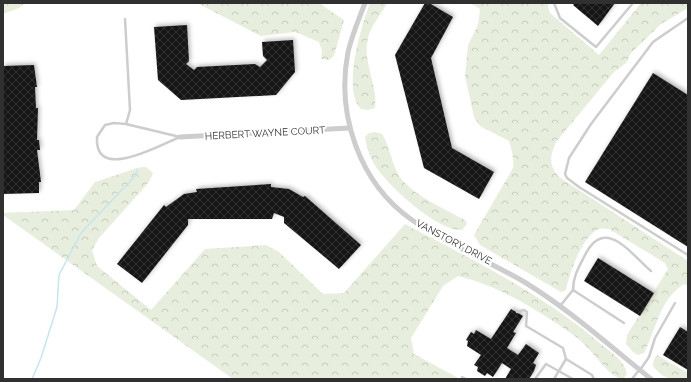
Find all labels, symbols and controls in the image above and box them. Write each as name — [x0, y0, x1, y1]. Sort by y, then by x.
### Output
street label: HERBERT WAYNE COURT — [205, 124, 325, 142]
street label: VANSTORY DRIVE — [414, 217, 494, 267]

